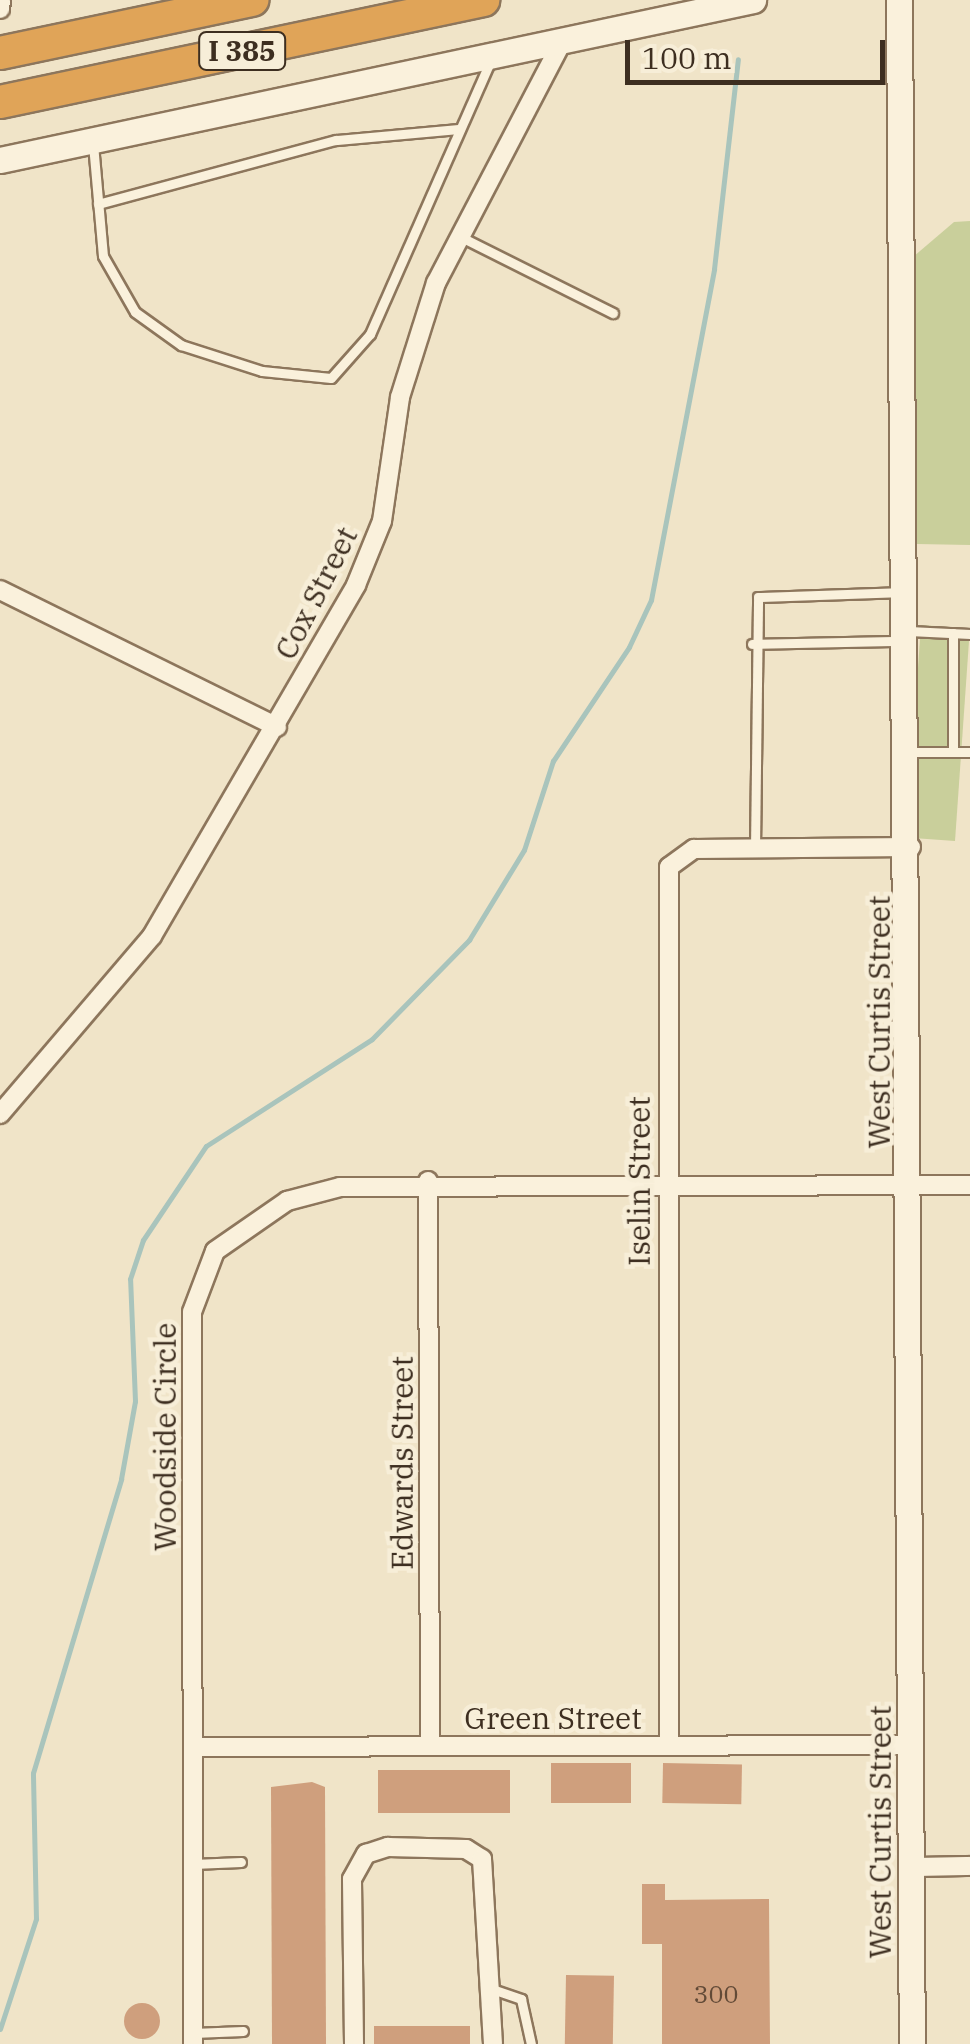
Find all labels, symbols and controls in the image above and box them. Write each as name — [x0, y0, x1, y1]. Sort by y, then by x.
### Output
scale bar — [630, 20, 890, 82]
road number: I 385 — [197, 28, 287, 74]
text: 100 m — [642, 38, 732, 77]
street label: Cox Street — [267, 521, 365, 665]
street label: West Curtis Street — [861, 895, 897, 1149]
street label: Iselin Street — [621, 1096, 657, 1266]
street label: Woodside Circle — [147, 1323, 183, 1551]
street label: Edwards Street — [384, 1356, 420, 1570]
street label: Green Street — [464, 1700, 642, 1736]
street label: West Curtis Street — [862, 1705, 898, 1959]
house number: 300 — [694, 1979, 738, 2009]

